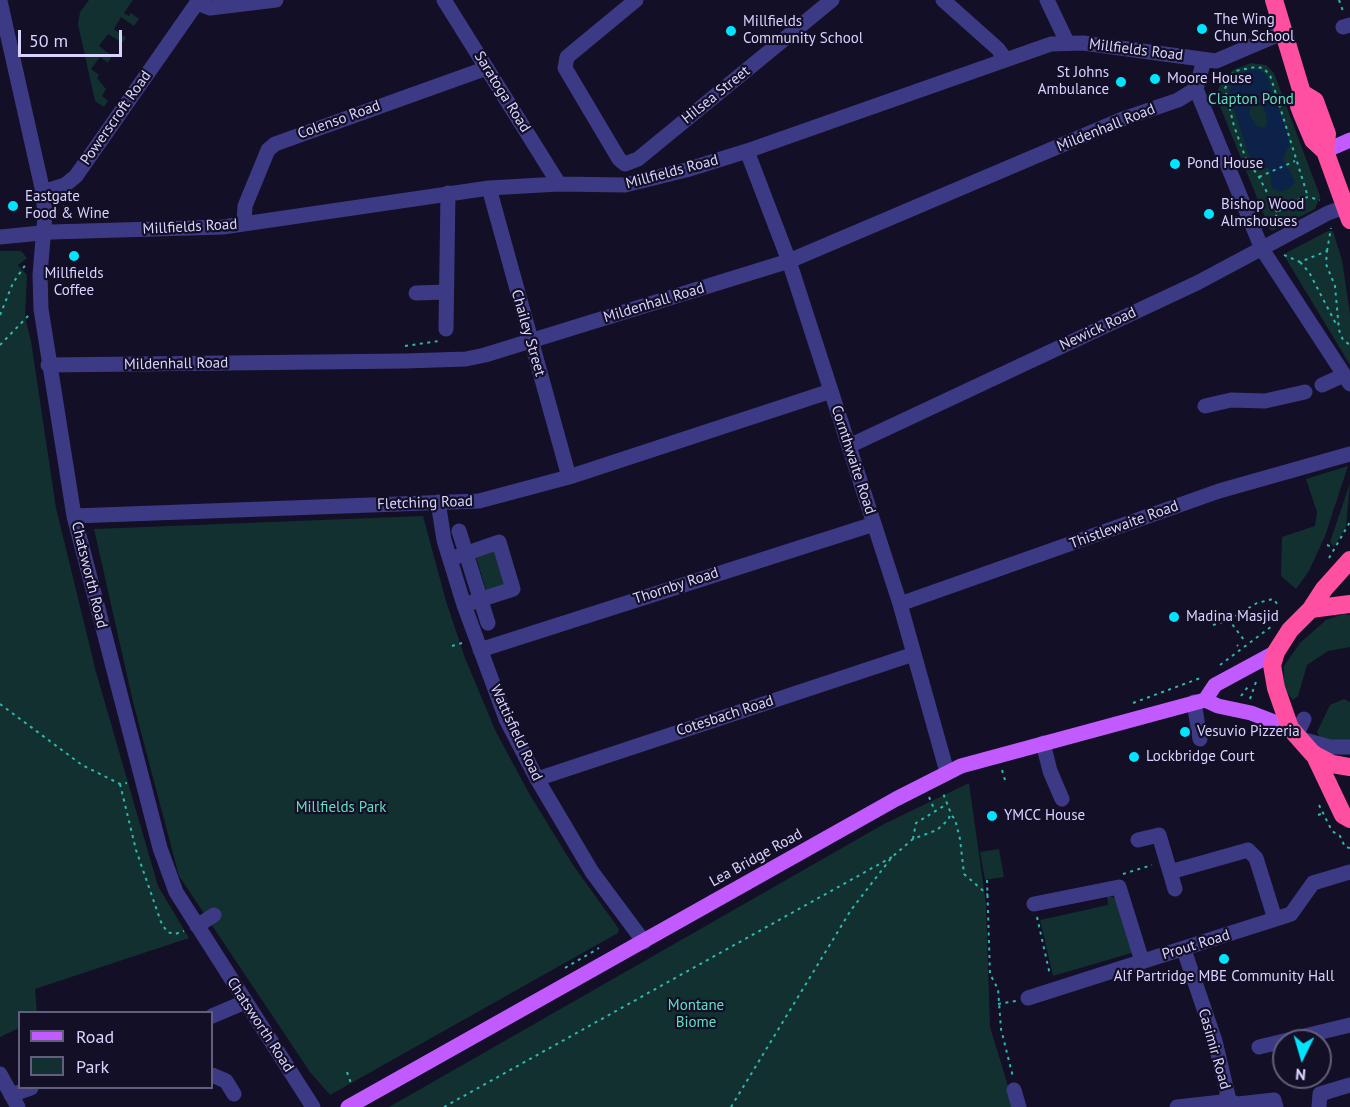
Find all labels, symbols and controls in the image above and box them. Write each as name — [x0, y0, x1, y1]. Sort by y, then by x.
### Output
place label: The Wing Chun School — [1214, 11, 1294, 46]
place label: Millfields Community School — [743, 13, 863, 48]
scale bar — [21, 18, 124, 56]
marker: The Wing Chun School — [1195, 22, 1209, 36]
marker: Millfields Community School — [724, 24, 738, 38]
text: 50 m — [29, 29, 68, 52]
street label: Millfields Road — [1088, 35, 1184, 65]
street label: Saratoga Road — [470, 48, 534, 136]
street label: Hilsea Street — [678, 62, 754, 128]
place label: St Johns Ambulance — [1038, 64, 1109, 99]
street label: Powerscroft Road — [77, 67, 155, 169]
place label: Moore House — [1167, 70, 1252, 88]
marker: Moore House — [1148, 72, 1162, 86]
marker: St Johns Ambulance — [1114, 75, 1128, 89]
park label: Clapton Pond — [1208, 91, 1294, 109]
street label: Colenso Road — [295, 97, 383, 143]
street label: Mildenhall Road — [1054, 100, 1158, 156]
street label: Millfields Road — [624, 151, 720, 193]
place label: Pond House — [1187, 155, 1263, 173]
marker: Pond House — [1168, 157, 1182, 171]
place label: Eastgate Food & Wine — [25, 188, 109, 223]
place label: Bishop Wood Almshouses — [1221, 196, 1304, 231]
marker: Eastgate Food & Wine — [6, 199, 20, 213]
marker: Bishop Wood Almshouses — [1202, 207, 1216, 221]
street label: Millfields Road — [142, 216, 238, 238]
marker: Millfields Coffee — [67, 249, 81, 263]
place label: Millfields Coffee — [44, 265, 104, 300]
street label: Mildenhall Road — [601, 279, 707, 327]
street label: Chailey Street — [507, 288, 549, 378]
street label: Newick Road — [1057, 303, 1139, 355]
street label: Mildenhall Road — [124, 354, 228, 374]
street label: Cornthwaite Road — [827, 403, 879, 517]
street label: Fletching Road — [377, 492, 473, 514]
street label: Thistlewaite Road — [1067, 497, 1181, 553]
street label: Chatsworth Road — [67, 520, 111, 630]
street label: Thornby Road — [631, 564, 721, 608]
place label: Madina Masjid — [1186, 608, 1279, 626]
marker: Madina Masjid — [1167, 610, 1181, 624]
street label: Wattisfield Road — [486, 682, 546, 784]
street label: Cotesbach Road — [674, 692, 776, 740]
place label: Vesuvio Pizzeria — [1197, 723, 1300, 741]
marker: Vesuvio Pizzeria — [1178, 725, 1192, 739]
place label: Lockbridge Court — [1146, 748, 1255, 766]
marker: Lockbridge Court — [1127, 750, 1141, 764]
park label: Millfields Park — [296, 799, 386, 817]
place label: YMCC House — [1004, 807, 1085, 825]
marker: YMCC House — [985, 809, 999, 823]
street label: Lea Bridge Road — [706, 825, 806, 891]
street label: Prout Road — [1160, 926, 1232, 964]
marker: Alf Partridge MBE Community Hall — [1217, 952, 1231, 966]
place label: Alf Partridge MBE Community Hall — [1114, 968, 1334, 986]
street label: Chatsworth Road — [223, 974, 297, 1076]
park label: Montane Biome — [668, 997, 724, 1032]
street label: Casimir Road — [1194, 1007, 1234, 1091]
legend — [18, 1011, 213, 1089]
text: Road — [76, 1025, 114, 1048]
north arrow — [1272, 1029, 1332, 1089]
text: Park — [76, 1055, 109, 1078]
text: N — [1295, 1065, 1307, 1085]

